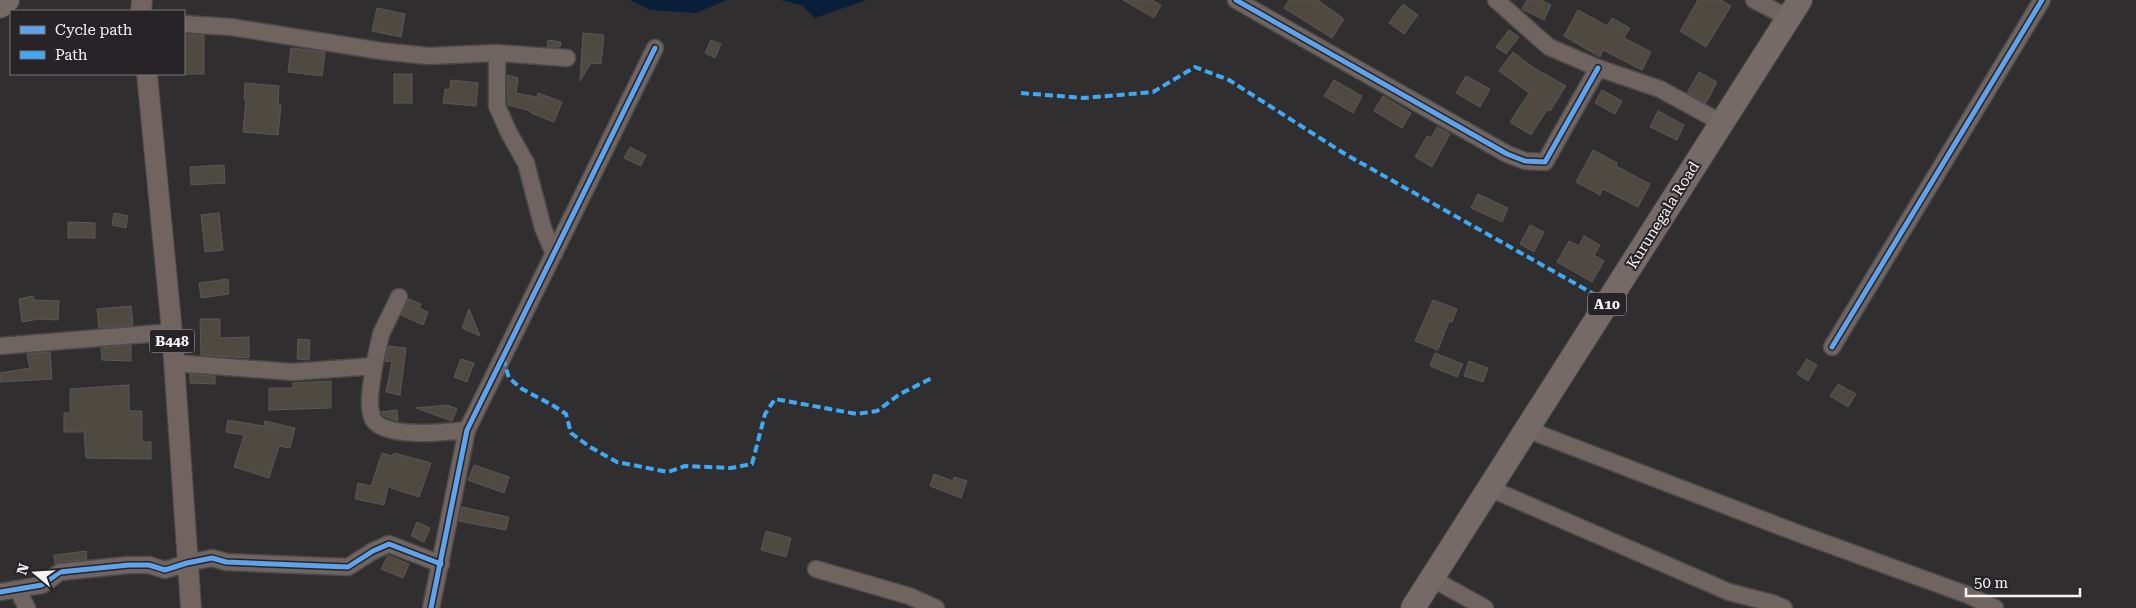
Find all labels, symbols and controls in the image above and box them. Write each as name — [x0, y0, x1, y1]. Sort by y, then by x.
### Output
legend — [10, 10, 185, 75]
text: Cycle path — [55, 21, 133, 39]
text: Path — [55, 46, 88, 64]
street label: Kurunegala Road — [1623, 158, 1703, 272]
road number: A10 — [1588, 292, 1626, 316]
road number: B448 — [150, 330, 194, 352]
north arrow — [10, 548, 60, 598]
text: N — [13, 561, 32, 577]
scale bar — [1966, 566, 2080, 598]
text: 50 m — [1974, 574, 2009, 592]

